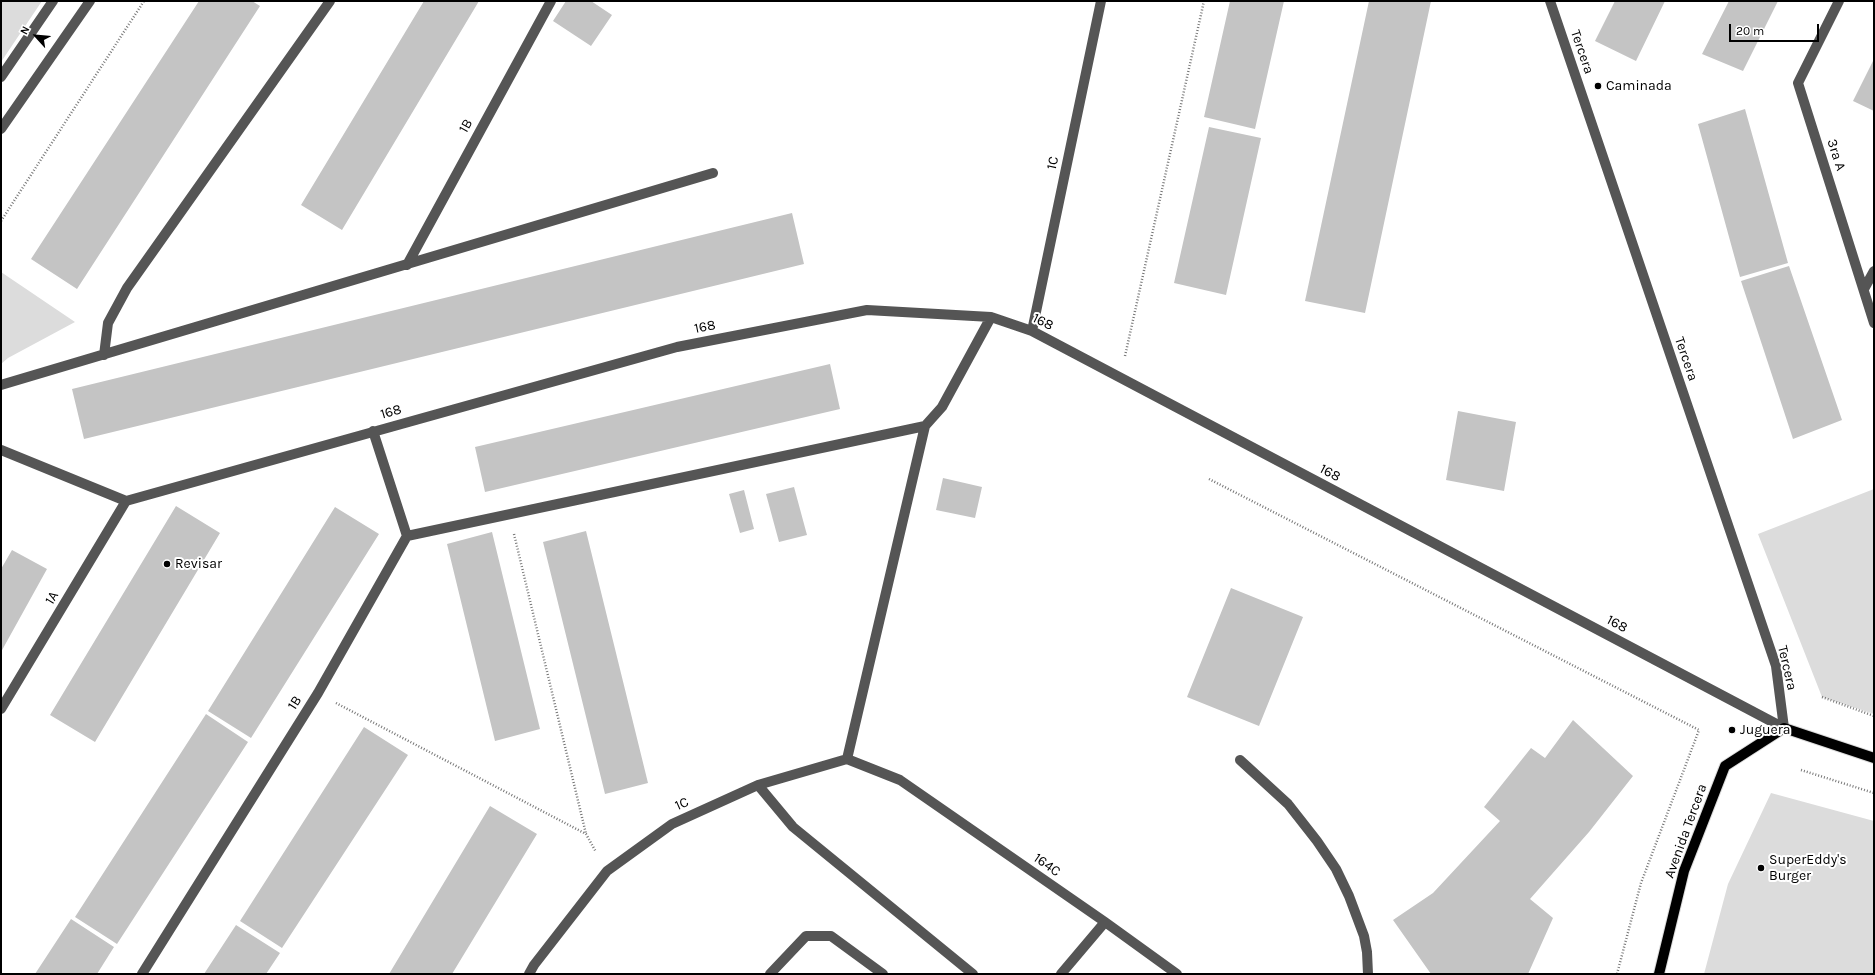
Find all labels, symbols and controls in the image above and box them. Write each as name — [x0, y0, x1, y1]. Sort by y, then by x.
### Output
north arrow — [16, 16, 56, 56]
scale bar — [1731, 16, 1821, 42]
text: N — [17, 24, 32, 37]
text: 20 m — [1736, 24, 1764, 38]
street label: Tercera — [1567, 28, 1597, 76]
place label: Caminada — [1606, 78, 1672, 94]
marker: Caminada — [1593, 81, 1603, 91]
street label: 1B — [455, 116, 477, 136]
street label: 3ra A — [1823, 137, 1849, 173]
street label: 1C — [1043, 155, 1063, 171]
street label: 168 — [1030, 310, 1056, 334]
street label: 168 — [693, 317, 717, 337]
street label: Tercera — [1671, 335, 1701, 383]
street label: 168 — [378, 401, 404, 423]
street label: 168 — [1317, 461, 1343, 485]
place label: Revisar — [175, 556, 222, 572]
marker: Revisar — [162, 559, 172, 569]
street label: 1A — [42, 588, 62, 608]
street label: 168 — [1604, 612, 1630, 636]
street label: Tercera — [1774, 644, 1800, 692]
street label: 1B — [284, 693, 306, 713]
place label: Juguera — [1740, 722, 1790, 738]
marker: Juguera — [1727, 725, 1737, 735]
street label: Avenida Tercera — [1661, 781, 1711, 881]
street label: 1C — [673, 794, 691, 814]
street label: 164C — [1030, 850, 1064, 880]
place label: SuperEddy's Burger — [1769, 852, 1847, 884]
marker: SuperEddy's Burger — [1756, 863, 1766, 873]

